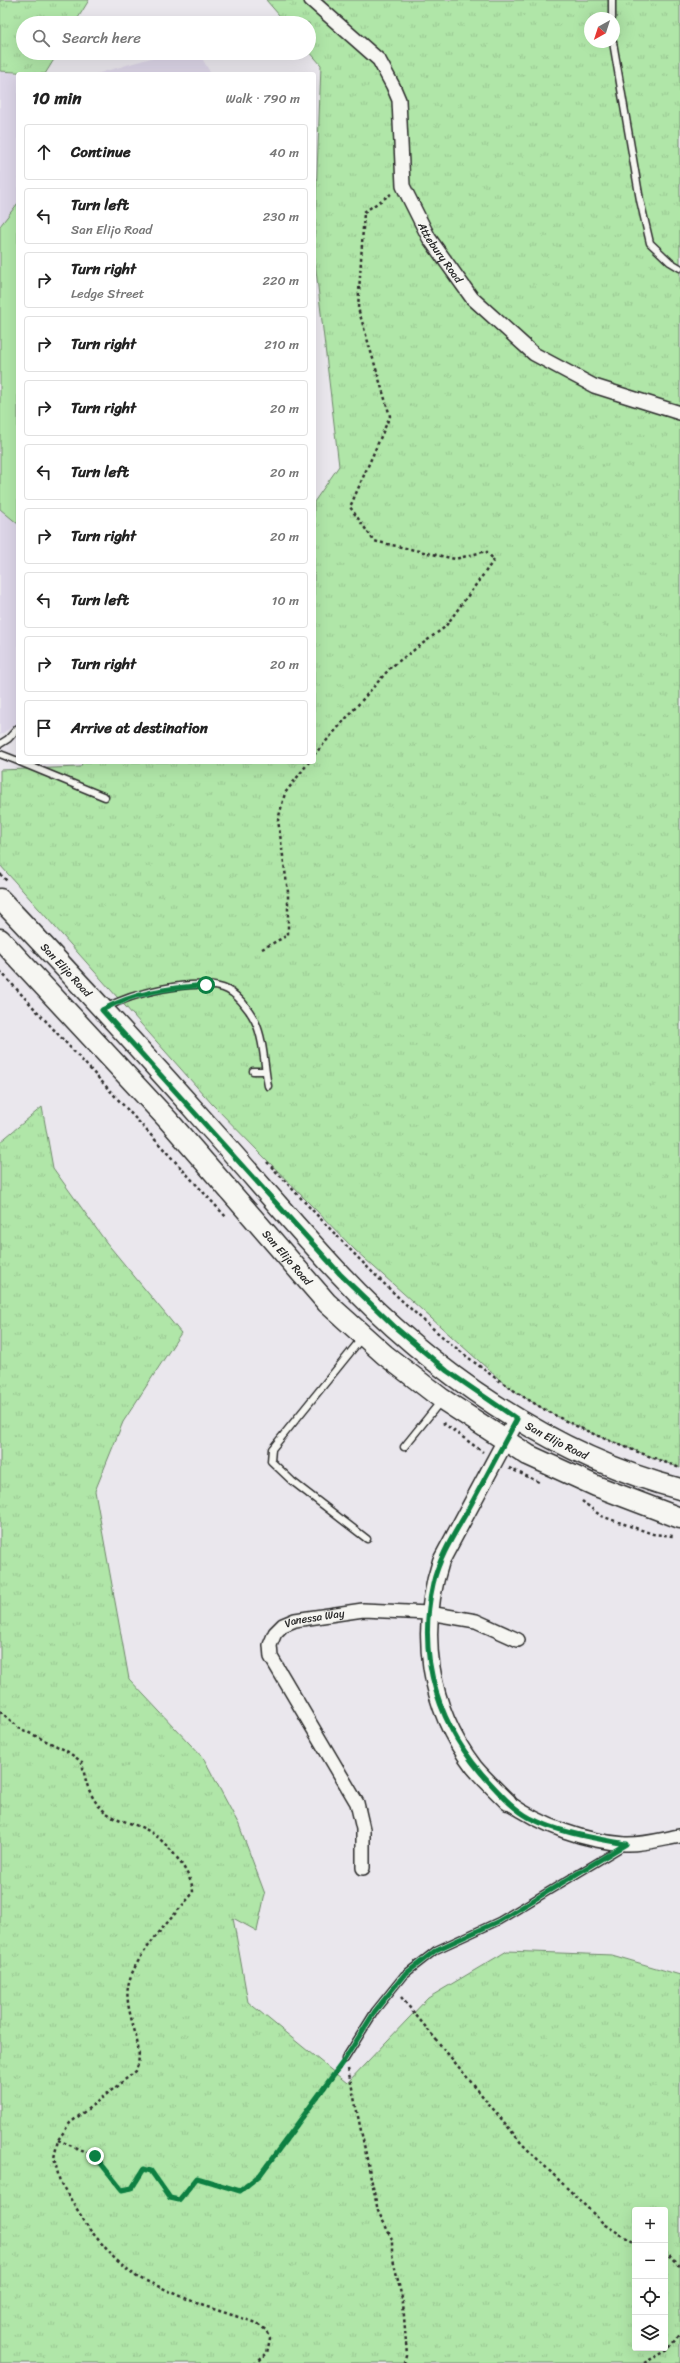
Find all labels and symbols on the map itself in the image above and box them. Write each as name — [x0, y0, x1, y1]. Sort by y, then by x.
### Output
north arrow — [584, 12, 620, 48]
street label: Attebury Road — [412, 218, 468, 288]
street label: San Elijo Road — [36, 938, 97, 1003]
route start — [197, 976, 215, 994]
street label: San Elijo Road — [257, 1226, 318, 1291]
street label: San Elijo Road — [522, 1417, 592, 1466]
street label: Vanessa Way — [282, 1604, 346, 1633]
route end — [86, 2147, 104, 2165]

